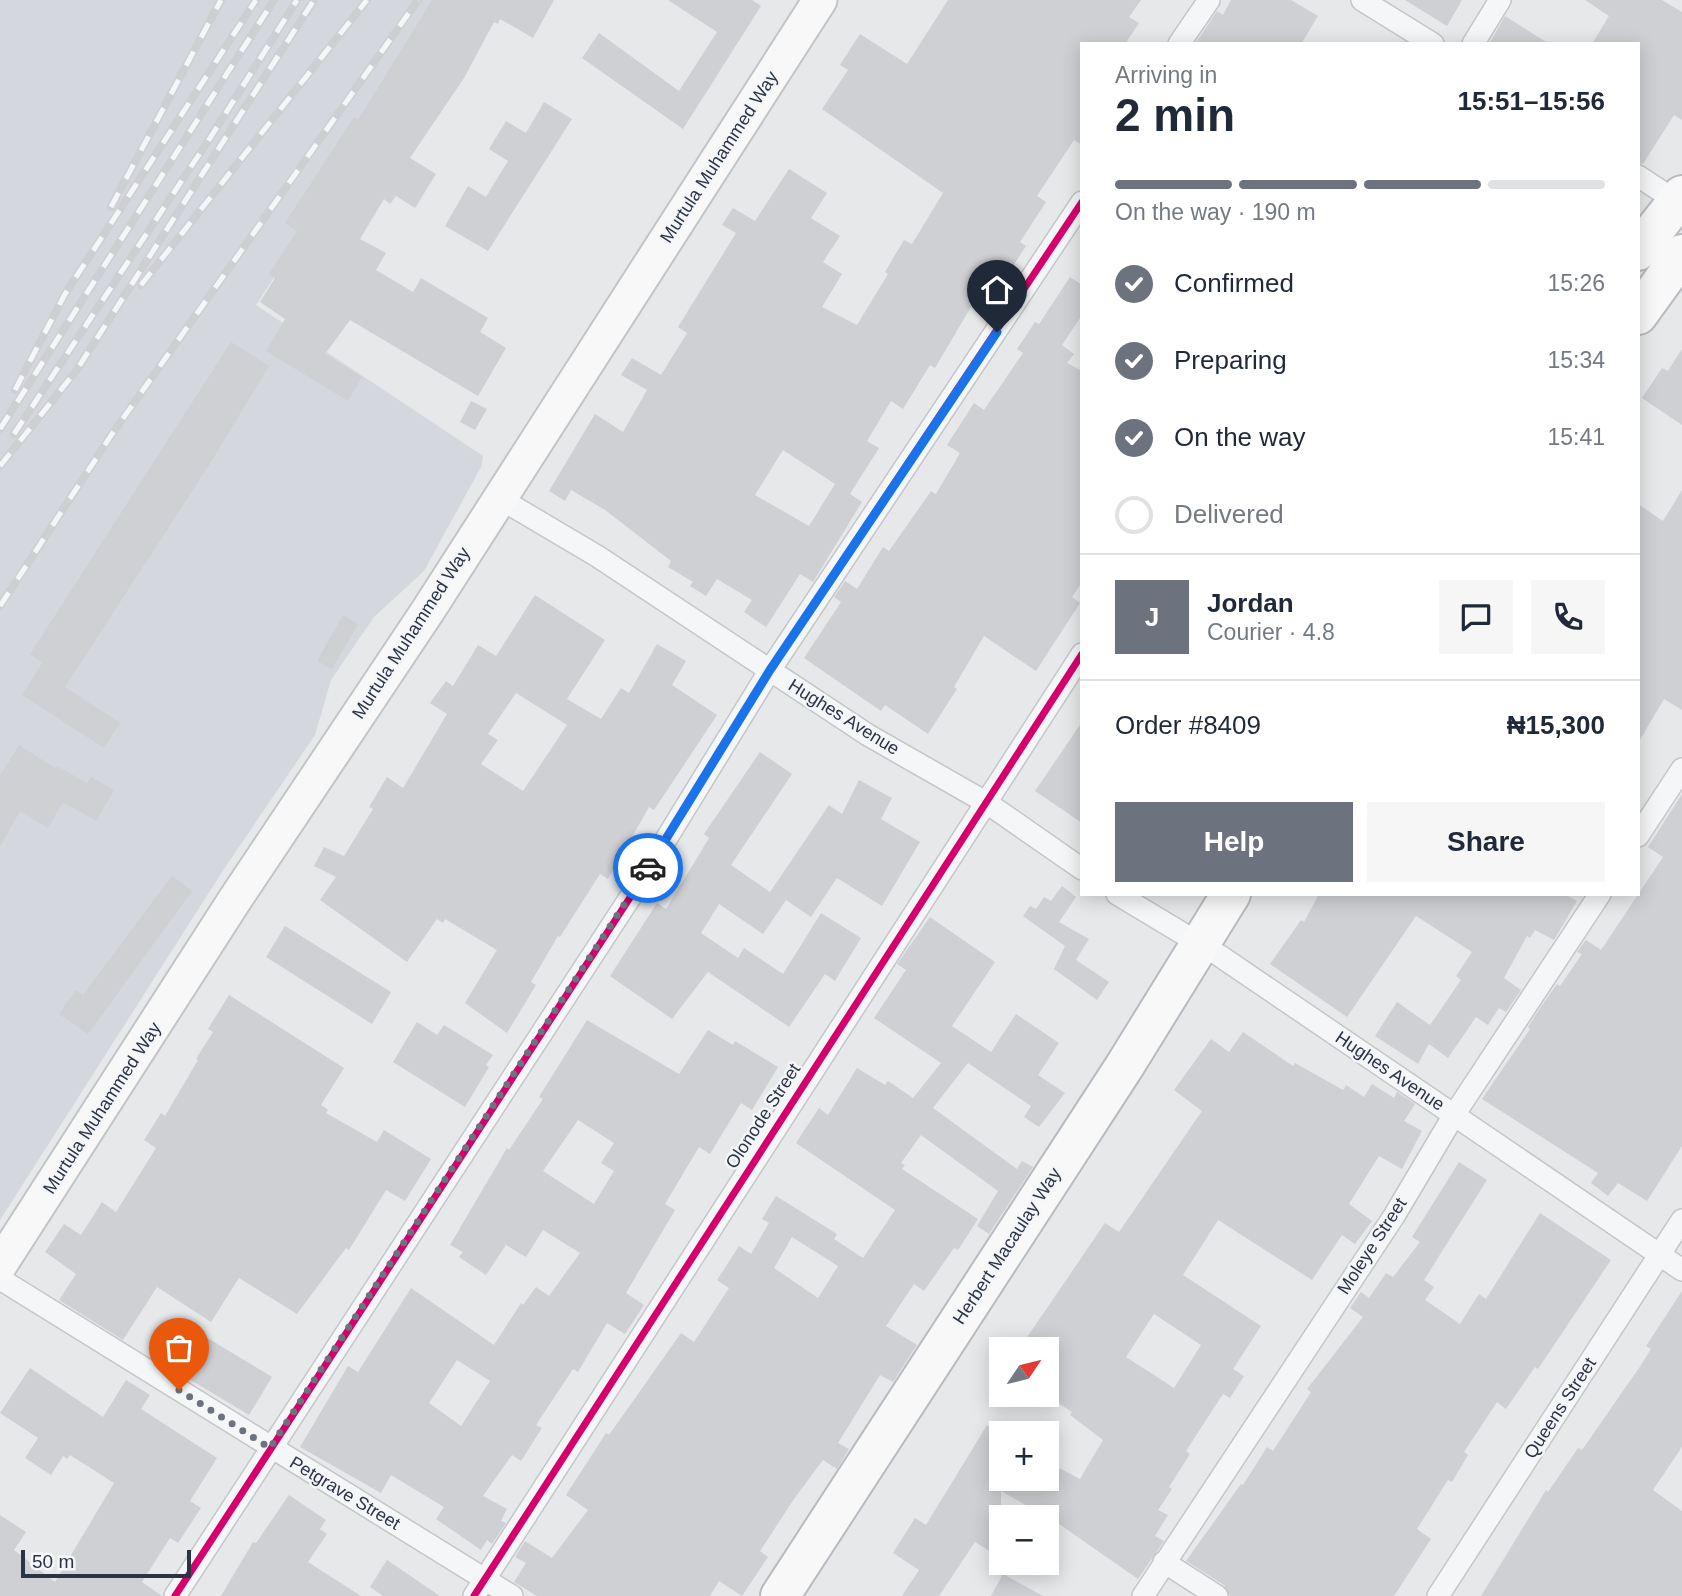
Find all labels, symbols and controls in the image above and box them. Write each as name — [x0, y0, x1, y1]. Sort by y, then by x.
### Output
text: Arriving in — [1115, 62, 1217, 88]
street label: Murtula Muhammed Way — [656, 68, 782, 246]
text: 15:51–15:56 — [1458, 86, 1605, 116]
text: 2 min — [1115, 89, 1235, 141]
text: On the way · 190 m — [1115, 199, 1316, 225]
pin — [967, 260, 1027, 332]
icon: check — [1115, 265, 1153, 303]
text: Confirmed — [1174, 268, 1294, 298]
text: 15:26 — [1547, 270, 1605, 296]
icon: home — [978, 271, 1016, 309]
icon: check — [1115, 342, 1153, 380]
text: Preparing — [1174, 345, 1287, 375]
text: 15:34 — [1547, 347, 1605, 373]
icon: check — [1115, 419, 1153, 457]
text: On the way — [1174, 422, 1306, 452]
text: 15:41 — [1547, 424, 1605, 450]
text: Delivered — [1174, 499, 1284, 529]
street label: Murtula Muhammed Way — [348, 544, 474, 722]
button: chat — [1439, 580, 1513, 654]
button: phone — [1531, 580, 1605, 654]
text: Jordan — [1207, 588, 1294, 618]
text: J — [1145, 602, 1159, 632]
text: Courier · 4.8 — [1207, 619, 1335, 645]
street label: Hughes Avenue — [785, 675, 903, 759]
text: Order #8409 — [1115, 710, 1261, 740]
text: ₦15,300 — [1507, 710, 1605, 740]
button: Help — [1115, 802, 1353, 882]
button: Share — [1367, 802, 1605, 882]
courier — [613, 833, 683, 903]
icon: car — [629, 849, 667, 887]
street label: Murtula Muhammed Way — [39, 1019, 165, 1197]
street label: Hughes Avenue — [1332, 1027, 1448, 1115]
street label: Olonode Street — [722, 1060, 804, 1172]
street label: Herbert Macaulay Way — [949, 1164, 1065, 1328]
street label: Moleye Street — [1333, 1194, 1411, 1298]
pin — [149, 1318, 209, 1390]
icon: bag — [160, 1329, 198, 1367]
north arrow — [989, 1337, 1059, 1407]
map controls — [989, 1337, 1059, 1575]
street label: Queens Street — [1520, 1354, 1600, 1462]
button: + — [989, 1421, 1059, 1491]
street label: Petgrave Street — [286, 1452, 404, 1534]
button: − — [989, 1505, 1059, 1575]
scale bar — [21, 1547, 191, 1579]
text: 50 m — [32, 1551, 74, 1572]

